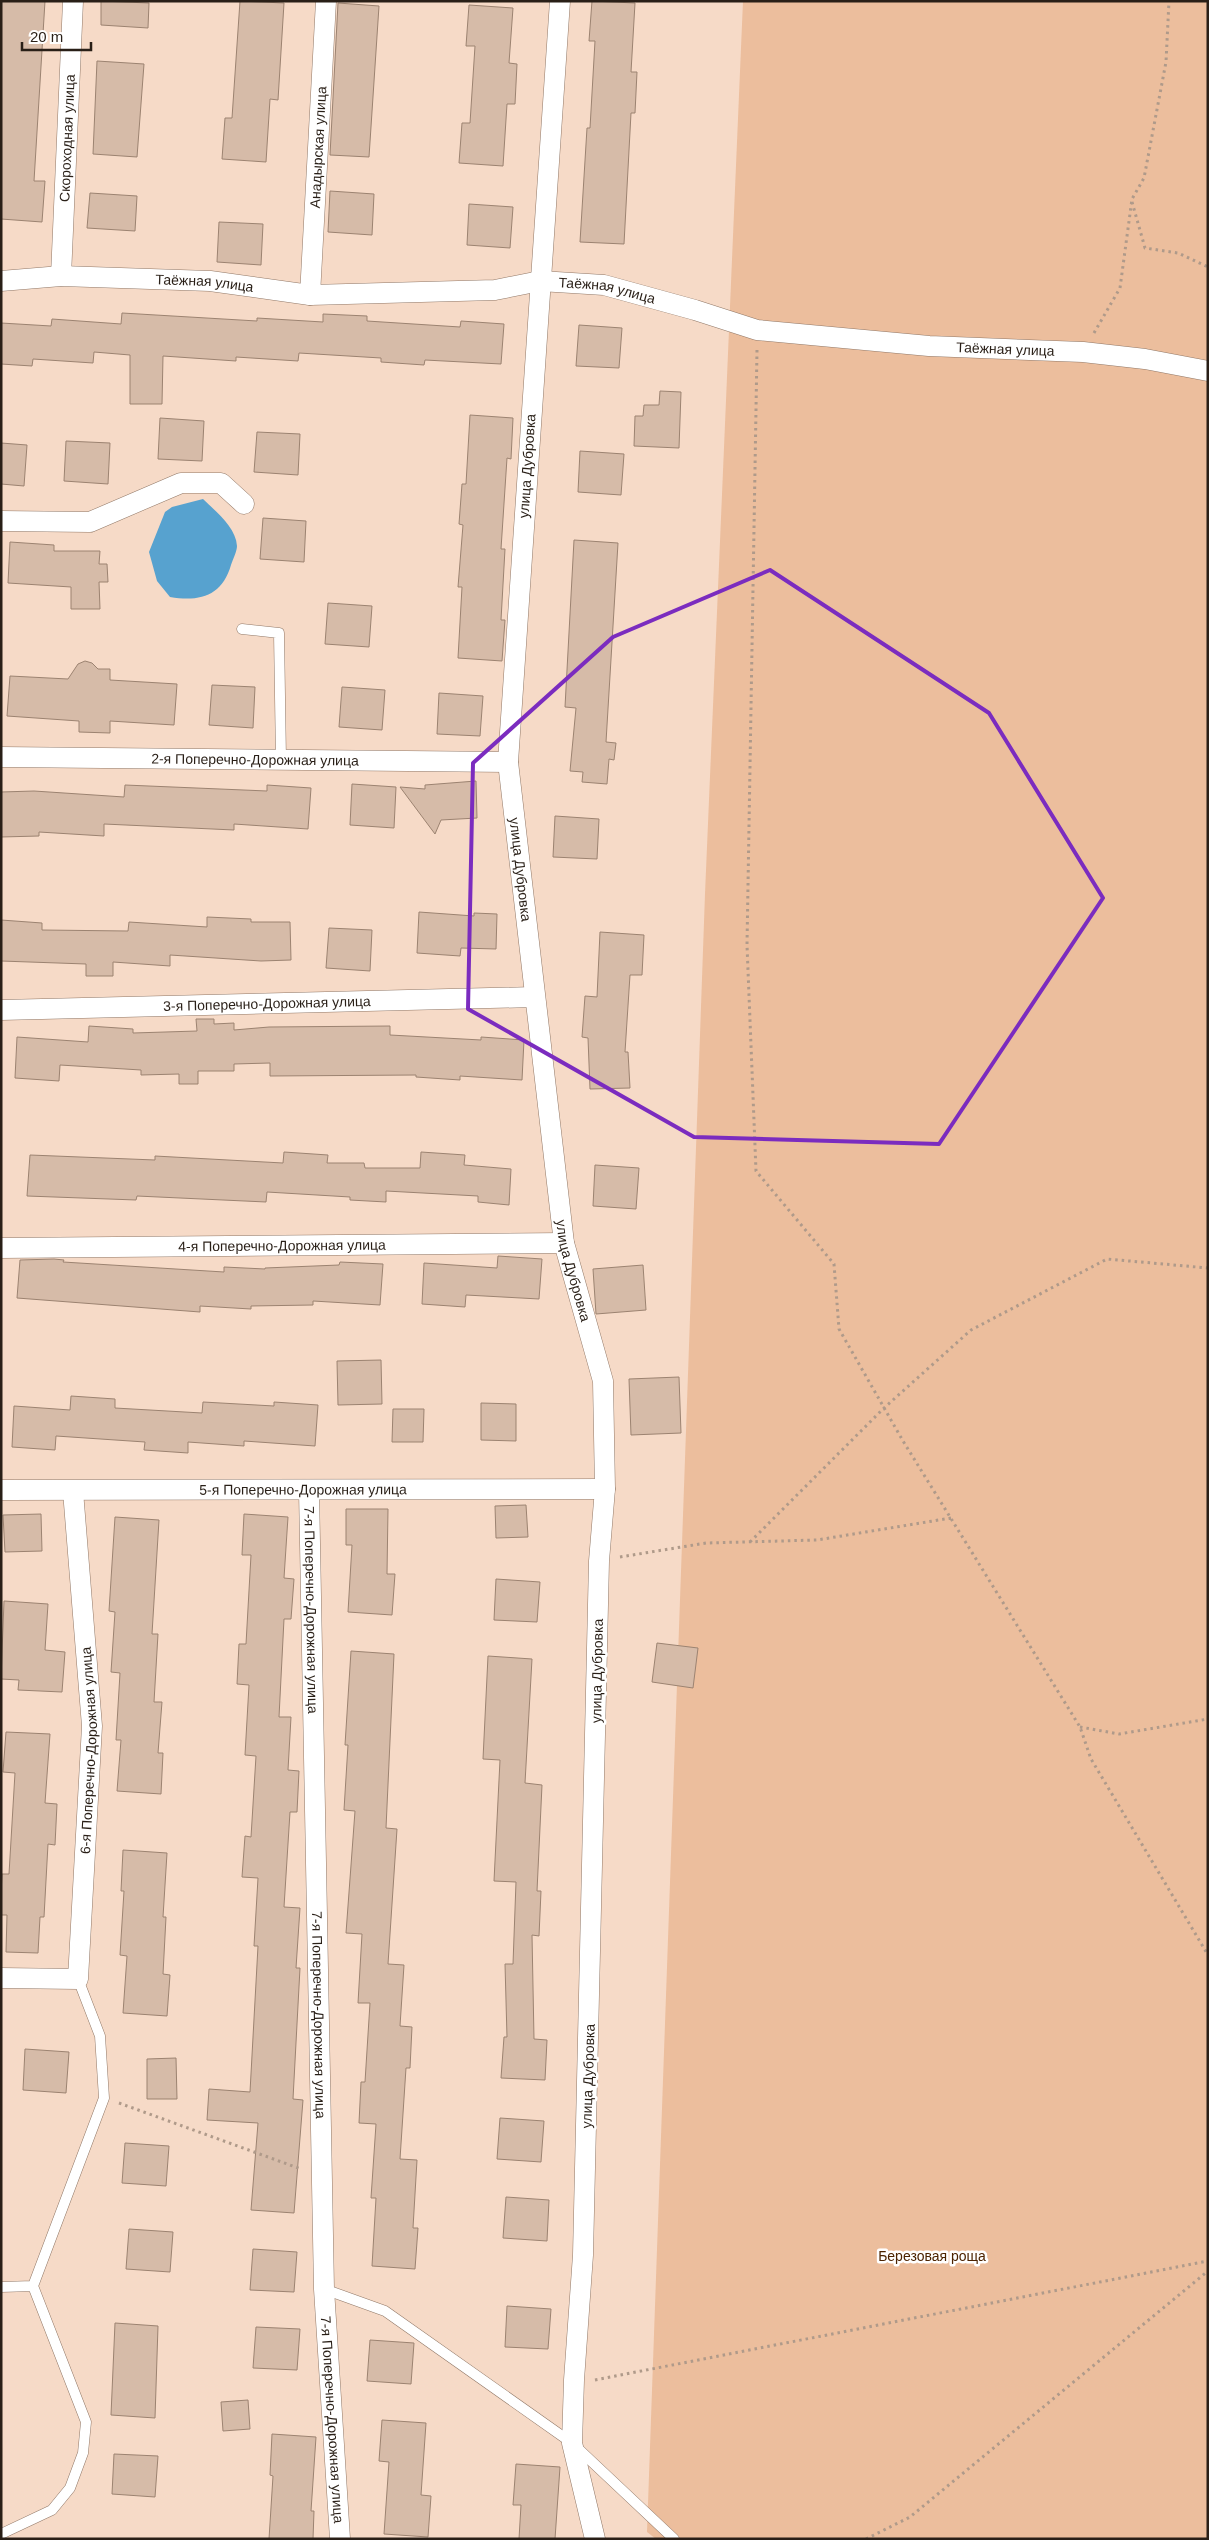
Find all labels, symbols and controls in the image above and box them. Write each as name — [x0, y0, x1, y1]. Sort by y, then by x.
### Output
scale bar — [22, 20, 91, 52]
text: 20 m — [30, 28, 63, 45]
street label: Скороходная улица — [56, 74, 78, 202]
street label: Анадырская улица — [307, 86, 329, 209]
street label: Таёжная улица — [155, 271, 255, 295]
street label: Таёжная улица — [558, 274, 657, 307]
street label: Таёжная улица — [956, 339, 1055, 359]
street label: улица Дубровка — [515, 413, 539, 519]
street label: 2-я Поперечно-Дорожная улица — [151, 750, 359, 769]
street label: улица Дубровка — [507, 817, 535, 923]
street label: 3-я Поперечно-Дорожная улица — [163, 993, 371, 1014]
street label: улица Дубровка — [553, 1219, 594, 1324]
street label: 4-я Поперечно-Дорожная улица — [178, 1237, 386, 1254]
street label: 5-я Поперечно-Дорожная улица — [199, 1481, 407, 1498]
street label: 7-я Поперечно-Дорожная улица — [301, 1506, 321, 1714]
street label: улица Дубровка — [588, 1618, 606, 1723]
street label: 6-я Поперечно-Дорожная улица — [77, 1646, 100, 1854]
street label: 7-я Поперечно-Дорожная улица — [309, 1911, 329, 2119]
street label: улица Дубровка — [578, 2023, 598, 2129]
park label: Березовая роща — [878, 2248, 986, 2264]
street label: 7-я Поперечно-Дорожная улица — [318, 2315, 347, 2524]

